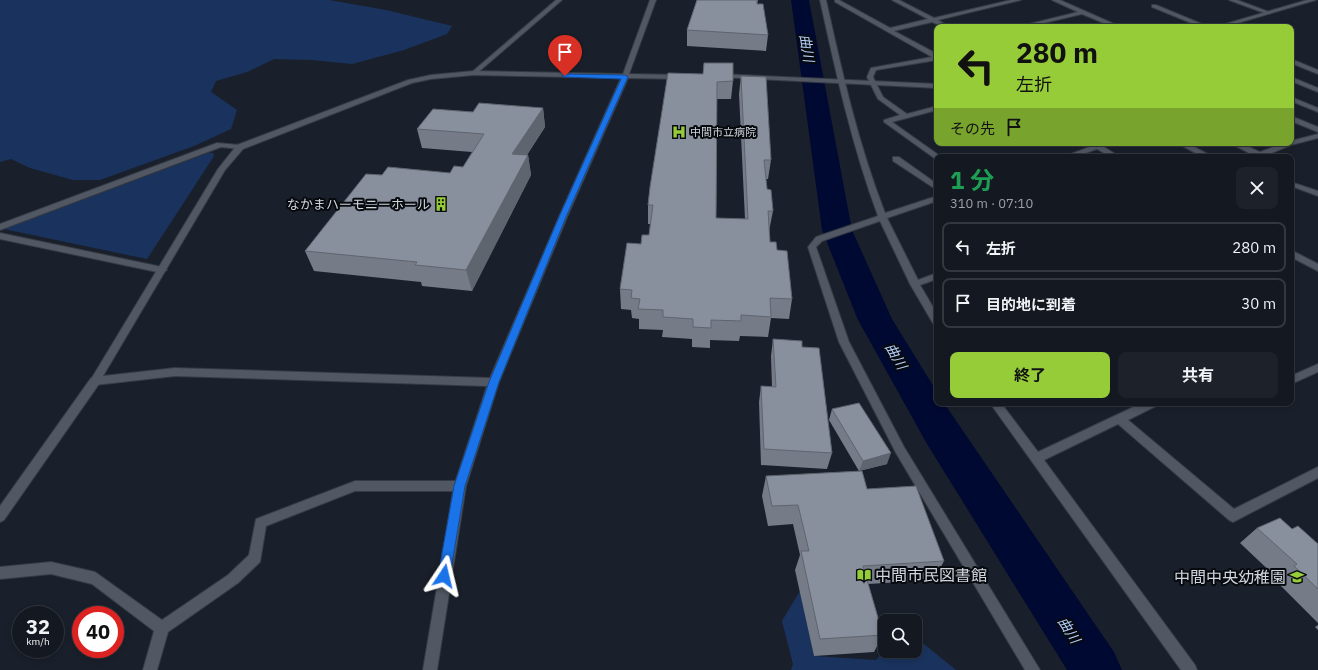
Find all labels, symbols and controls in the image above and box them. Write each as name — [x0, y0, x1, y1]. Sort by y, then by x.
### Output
water label: 曲川 — [796, 33, 818, 65]
text: 280 m — [1016, 34, 1098, 71]
pin — [548, 35, 582, 76]
icon: left — [950, 40, 1002, 92]
icon: arrive — [554, 41, 576, 63]
text: 左折 — [1016, 73, 1052, 96]
icon: arrive — [1003, 116, 1025, 138]
text: その先 — [950, 119, 995, 138]
hospital icon: 中間市立病院 — [671, 124, 687, 140]
place label: 中間市立病院 — [690, 125, 756, 139]
text: 1 分 — [950, 164, 994, 196]
button: close — [1236, 167, 1278, 209]
text: 310 m · 07:10 — [950, 195, 1033, 212]
place label: なかまハーモニーホール — [287, 196, 430, 213]
building icon: なかまハーモニーホール — [433, 196, 449, 212]
icon: left — [952, 236, 974, 258]
text: 280 m — [1232, 238, 1276, 257]
text: 左折 — [986, 239, 1016, 258]
icon: arrive — [952, 292, 974, 314]
text: 30 m — [1241, 294, 1276, 313]
text: 目的地に到着 — [986, 295, 1076, 314]
water label: 曲川 — [881, 339, 912, 374]
button: 終了 — [950, 352, 1110, 398]
button: 共有 — [1118, 352, 1278, 398]
position arrow — [423, 555, 465, 597]
place label: 中間市民図書館 — [875, 565, 987, 585]
library icon: 中間市民図書館 — [856, 567, 872, 583]
place label: 中間中央幼稚園 — [1174, 567, 1286, 587]
school or university icon: 中間中央幼稚園 — [1289, 569, 1305, 585]
speed limit sign: 40 — [72, 606, 124, 658]
text: 32 — [26, 613, 50, 640]
water label: 曲川 — [1054, 613, 1085, 648]
map controls — [878, 614, 922, 658]
button: search — [878, 614, 922, 658]
text: km/h — [26, 635, 50, 648]

